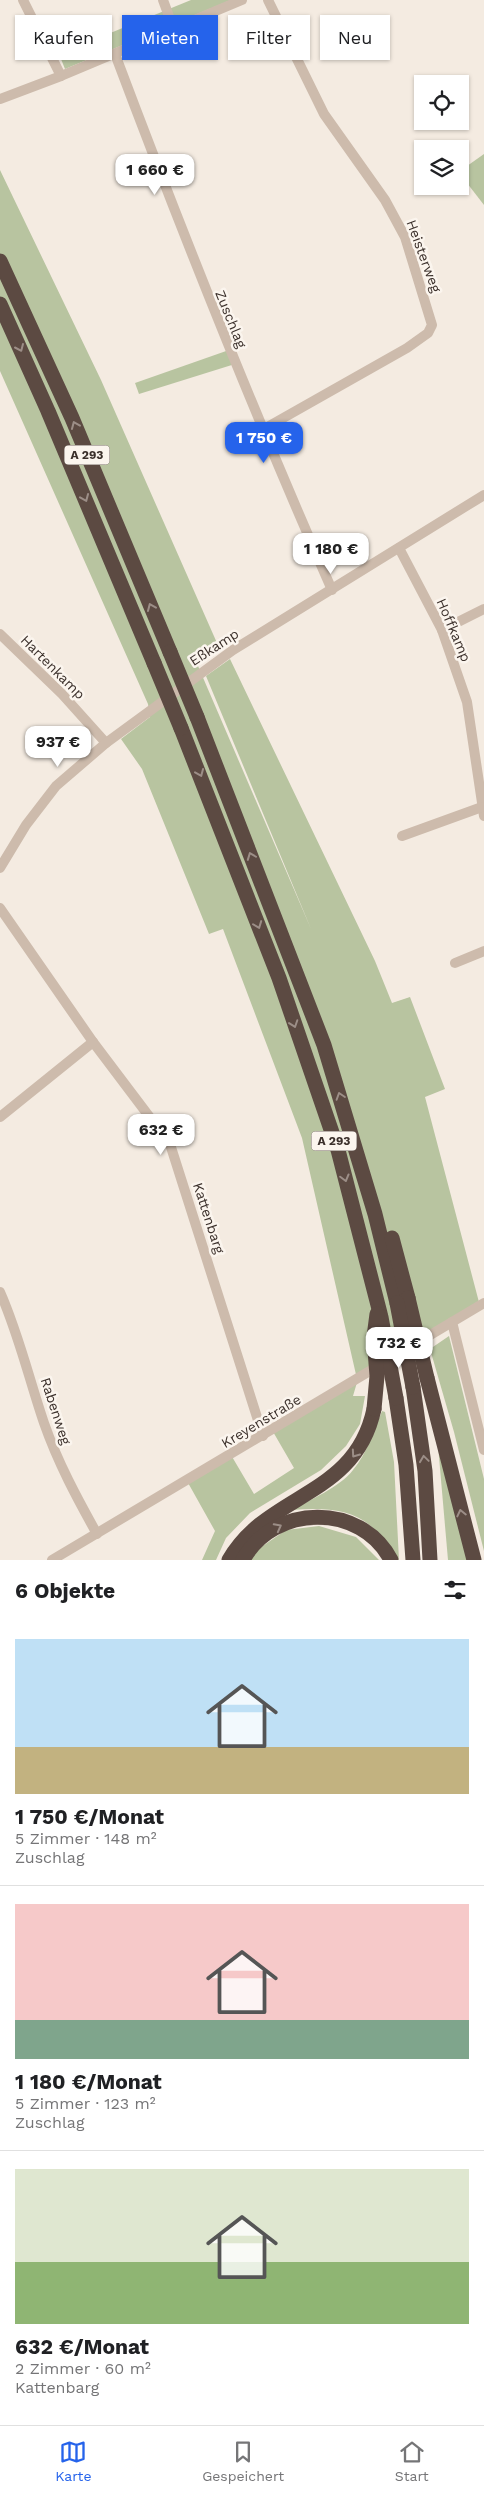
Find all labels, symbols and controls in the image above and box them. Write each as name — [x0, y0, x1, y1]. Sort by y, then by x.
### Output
chip: Kaufen — [15, 15, 112, 60]
chip: Mieten — [122, 15, 218, 60]
chip: Filter — [228, 15, 310, 60]
chip: Neu — [320, 15, 390, 60]
map controls — [414, 75, 469, 195]
button: locate — [414, 75, 469, 130]
button: layers — [414, 140, 469, 195]
pin: 1 660 € — [109, 154, 201, 196]
text: 1 660 € — [126, 160, 184, 179]
street label: Heisterweg — [403, 218, 445, 295]
street label: Zuschlag — [212, 288, 250, 351]
one-way arrow — [14, 343, 24, 352]
one-way arrow — [70, 421, 81, 430]
pin: 1 750 € — [218, 422, 310, 464]
text: 1 750 € — [236, 428, 292, 447]
road number: A 293 — [64, 446, 110, 464]
one-way arrow — [79, 493, 89, 501]
pin: 1 180 € — [285, 532, 377, 575]
text: 1 180 € — [304, 539, 358, 558]
street label: Hoffkamp — [433, 596, 475, 664]
one-way arrow — [147, 603, 157, 612]
street label: Eßkamp — [186, 625, 242, 669]
street label: Hartenkamp — [18, 632, 88, 702]
pin: 937 € — [23, 726, 93, 768]
text: 937 € — [36, 732, 80, 751]
one-way arrow — [193, 768, 204, 777]
one-way arrow — [247, 852, 257, 861]
one-way arrow — [252, 920, 262, 929]
one-way arrow — [288, 1019, 298, 1028]
one-way arrow — [336, 1093, 346, 1101]
pin: 632 € — [126, 1114, 196, 1156]
text: 632 € — [139, 1120, 183, 1139]
road number: A 293 — [312, 1132, 356, 1150]
one-way arrow — [339, 1174, 350, 1183]
street label: Kattenbarg — [190, 1180, 228, 1256]
pin: 732 € — [364, 1326, 434, 1369]
text: 732 € — [377, 1333, 421, 1352]
street label: Rabenweg — [38, 1375, 75, 1447]
street label: Kreyenstraße — [218, 1391, 304, 1451]
one-way arrow — [352, 1448, 361, 1457]
one-way arrow — [419, 1455, 429, 1463]
one-way arrow — [456, 1509, 467, 1518]
one-way arrow — [272, 1523, 281, 1533]
icon: filters — [441, 1576, 469, 1604]
text: 6 Objekte — [15, 1578, 115, 1603]
icon: home — [197, 1671, 287, 1761]
text: 1 750 €/Monat — [15, 1804, 164, 1829]
text: 5 Zimmer · 148 m² — [15, 1829, 157, 1848]
text: Zuschlag — [15, 1848, 84, 1867]
icon: home — [197, 1937, 287, 2027]
text: 1 180 €/Monat — [15, 2069, 162, 2094]
text: 5 Zimmer · 123 m² — [15, 2094, 156, 2113]
text: Zuschlag — [15, 2113, 84, 2132]
icon: home — [197, 2202, 287, 2292]
text: 632 €/Monat — [15, 2334, 149, 2359]
text: 2 Zimmer · 60 m² — [15, 2359, 151, 2378]
text: Kattenbarg — [15, 2378, 99, 2397]
tab: Karte — [55, 2438, 91, 2484]
tab: Gespeichert — [202, 2438, 284, 2484]
tab: Start — [395, 2438, 429, 2484]

